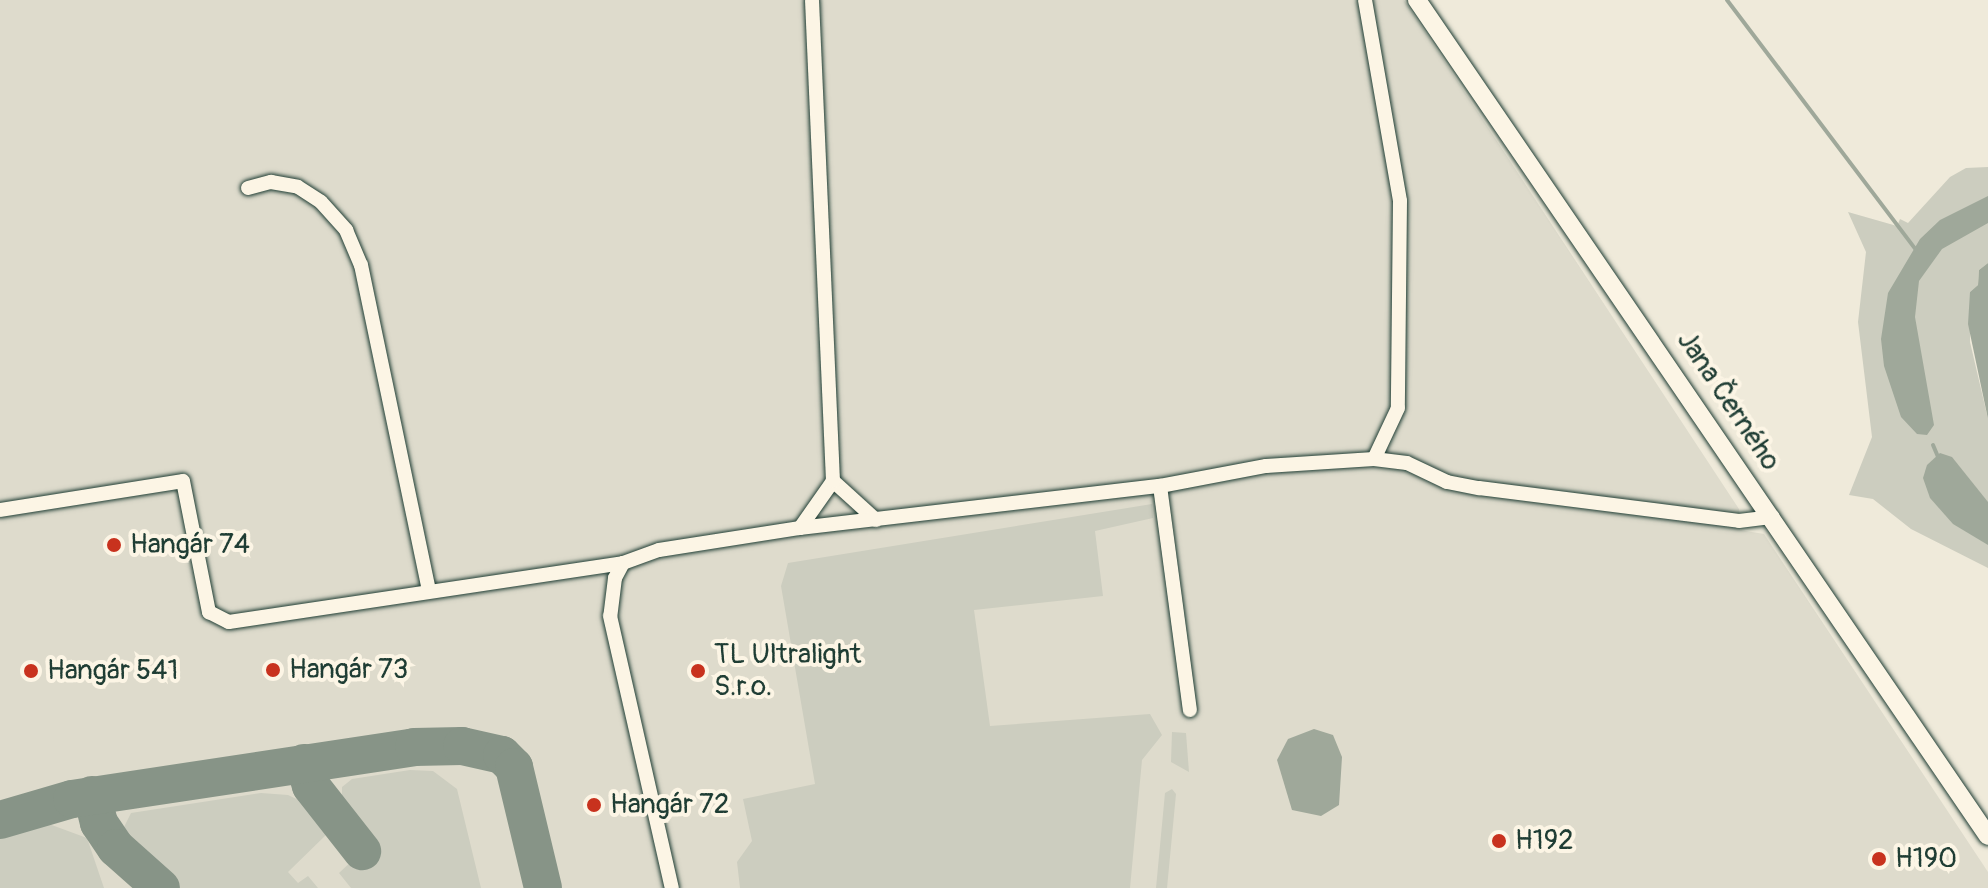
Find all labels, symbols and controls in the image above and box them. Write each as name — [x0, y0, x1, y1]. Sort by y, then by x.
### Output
street label: Jana Černého — [1669, 325, 1787, 477]
place label: Hangár 74 — [130, 528, 250, 562]
marker: Hangár 74 — [105, 536, 123, 554]
place label: TL Ultralight S.r.o. — [714, 638, 861, 704]
place label: Hangár 73 — [289, 653, 408, 687]
place label: Hangár 541 — [47, 654, 178, 688]
marker: Hangár 73 — [264, 661, 282, 679]
marker: Hangár 541 — [22, 662, 40, 680]
marker: TL Ultralight S.r.o. — [689, 662, 707, 680]
place label: Hangár 72 — [610, 788, 729, 822]
marker: Hangár 72 — [585, 796, 603, 814]
place label: H192 — [1515, 824, 1574, 858]
marker: H192 — [1490, 832, 1508, 850]
place label: H190 — [1895, 842, 1957, 876]
marker: H190 — [1870, 850, 1888, 868]

